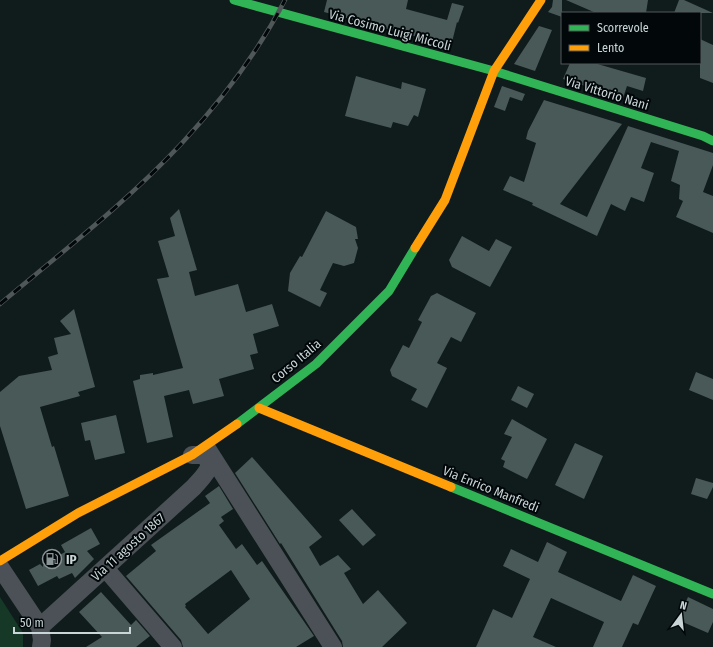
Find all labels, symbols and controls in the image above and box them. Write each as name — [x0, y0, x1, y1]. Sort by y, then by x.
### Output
street label: Via Cosimo Luigi Miccoli — [327, 6, 453, 54]
legend — [561, 12, 701, 64]
text: Scorrevole — [597, 21, 649, 35]
text: Lento — [597, 41, 624, 55]
street label: Via Vittorio Nani — [563, 73, 651, 113]
street label: Corso Italia — [268, 336, 324, 386]
street label: Via Enrico Manfredi — [441, 463, 541, 515]
street label: Via 11 agosto 1867 — [88, 510, 168, 584]
fuel station icon: IP — [41, 548, 63, 570]
place label: IP — [66, 552, 77, 567]
north arrow — [661, 595, 701, 635]
text: N — [679, 599, 688, 613]
scale bar — [14, 609, 130, 635]
text: 50 m — [20, 616, 44, 630]

